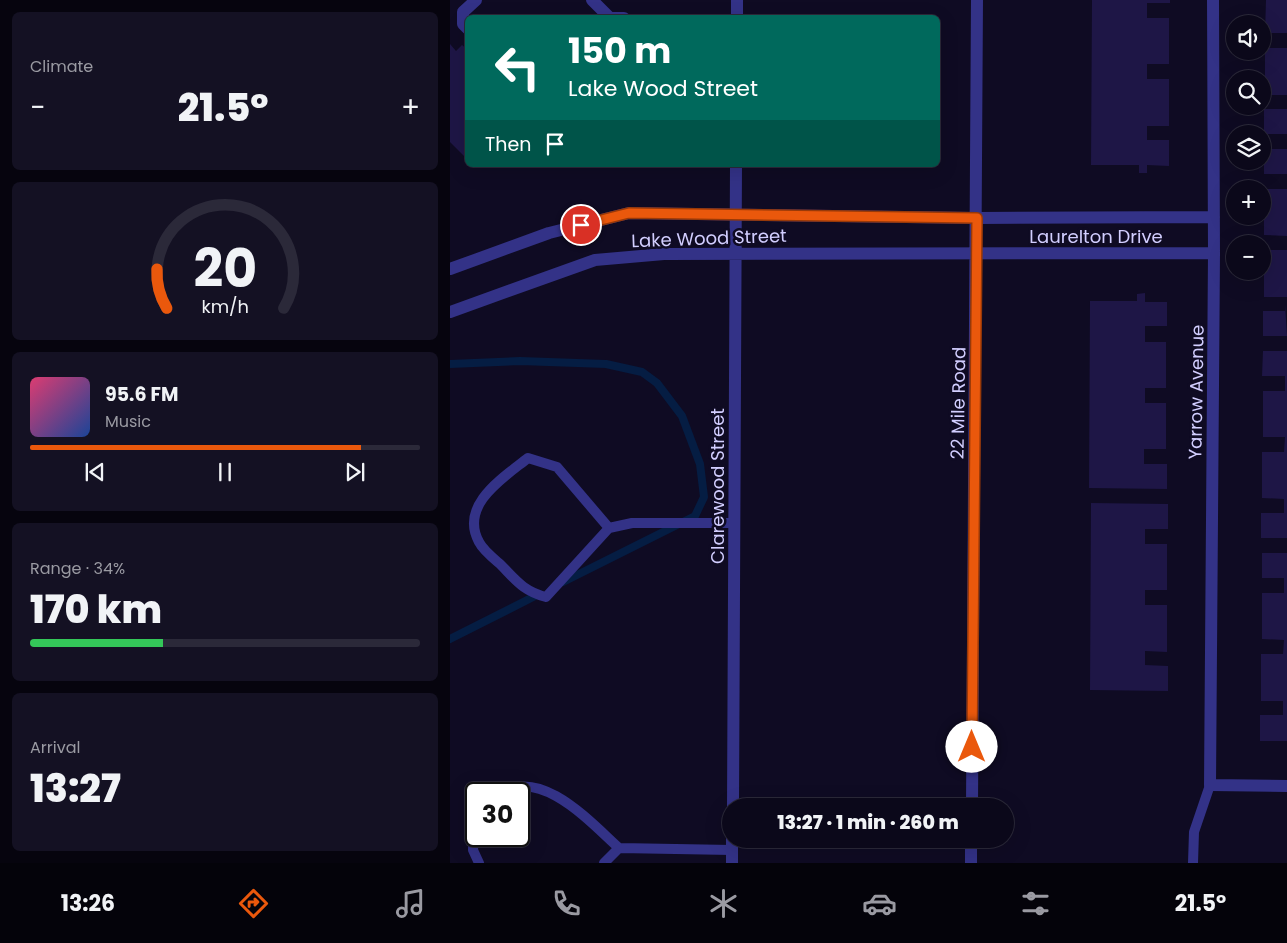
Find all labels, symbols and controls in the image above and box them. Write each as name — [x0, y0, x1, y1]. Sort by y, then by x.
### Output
map controls — [1226, 15, 1271, 280]
button: sound — [1226, 15, 1271, 60]
text: 150 m — [568, 26, 671, 75]
icon: left — [485, 35, 550, 100]
text: Climate — [30, 55, 93, 78]
button: search — [1226, 70, 1271, 115]
text: Lake Wood Street — [568, 73, 758, 104]
text: 21.5° — [178, 81, 269, 134]
text: − — [30, 88, 45, 127]
text: + — [401, 88, 420, 127]
button: layers — [1226, 125, 1271, 170]
icon: arrive — [541, 130, 569, 158]
text: Then — [485, 131, 531, 158]
button: + — [1226, 180, 1271, 225]
pin — [560, 204, 602, 246]
icon: arrive — [567, 211, 595, 239]
street label: Lake Wood Street — [631, 223, 787, 253]
street label: Laurelton Drive — [1029, 224, 1163, 249]
text: 20 — [193, 232, 257, 305]
button: − — [1226, 235, 1271, 280]
text: km/h — [201, 294, 249, 319]
street label: Yarrow Avenue — [1182, 324, 1210, 460]
street label: 22 Mile Road — [945, 346, 971, 460]
text: 95.6 FM — [105, 381, 178, 408]
street label: Clarewood Street — [705, 408, 730, 564]
text: Music — [105, 410, 151, 433]
icon: previous — [81, 458, 109, 486]
icon: pause — [211, 458, 239, 486]
icon: next — [341, 458, 369, 486]
text: Range · 34% — [30, 557, 125, 580]
text: 170 km — [30, 583, 162, 636]
position arrow — [945, 720, 997, 772]
text: Arrival — [30, 736, 80, 759]
text: 13:27 — [30, 762, 121, 815]
speed limit sign: 30 — [465, 782, 530, 847]
text: 13:27 · 1 min · 260 m — [777, 809, 959, 836]
icon: directions — [236, 886, 271, 921]
icon: music — [393, 886, 428, 921]
icon: phone — [549, 886, 584, 921]
icon: climate — [706, 886, 741, 921]
icon: car — [862, 886, 897, 921]
icon: filters — [1018, 886, 1053, 921]
text: 13:26 — [61, 888, 115, 919]
text: 21.5° — [1175, 888, 1226, 919]

